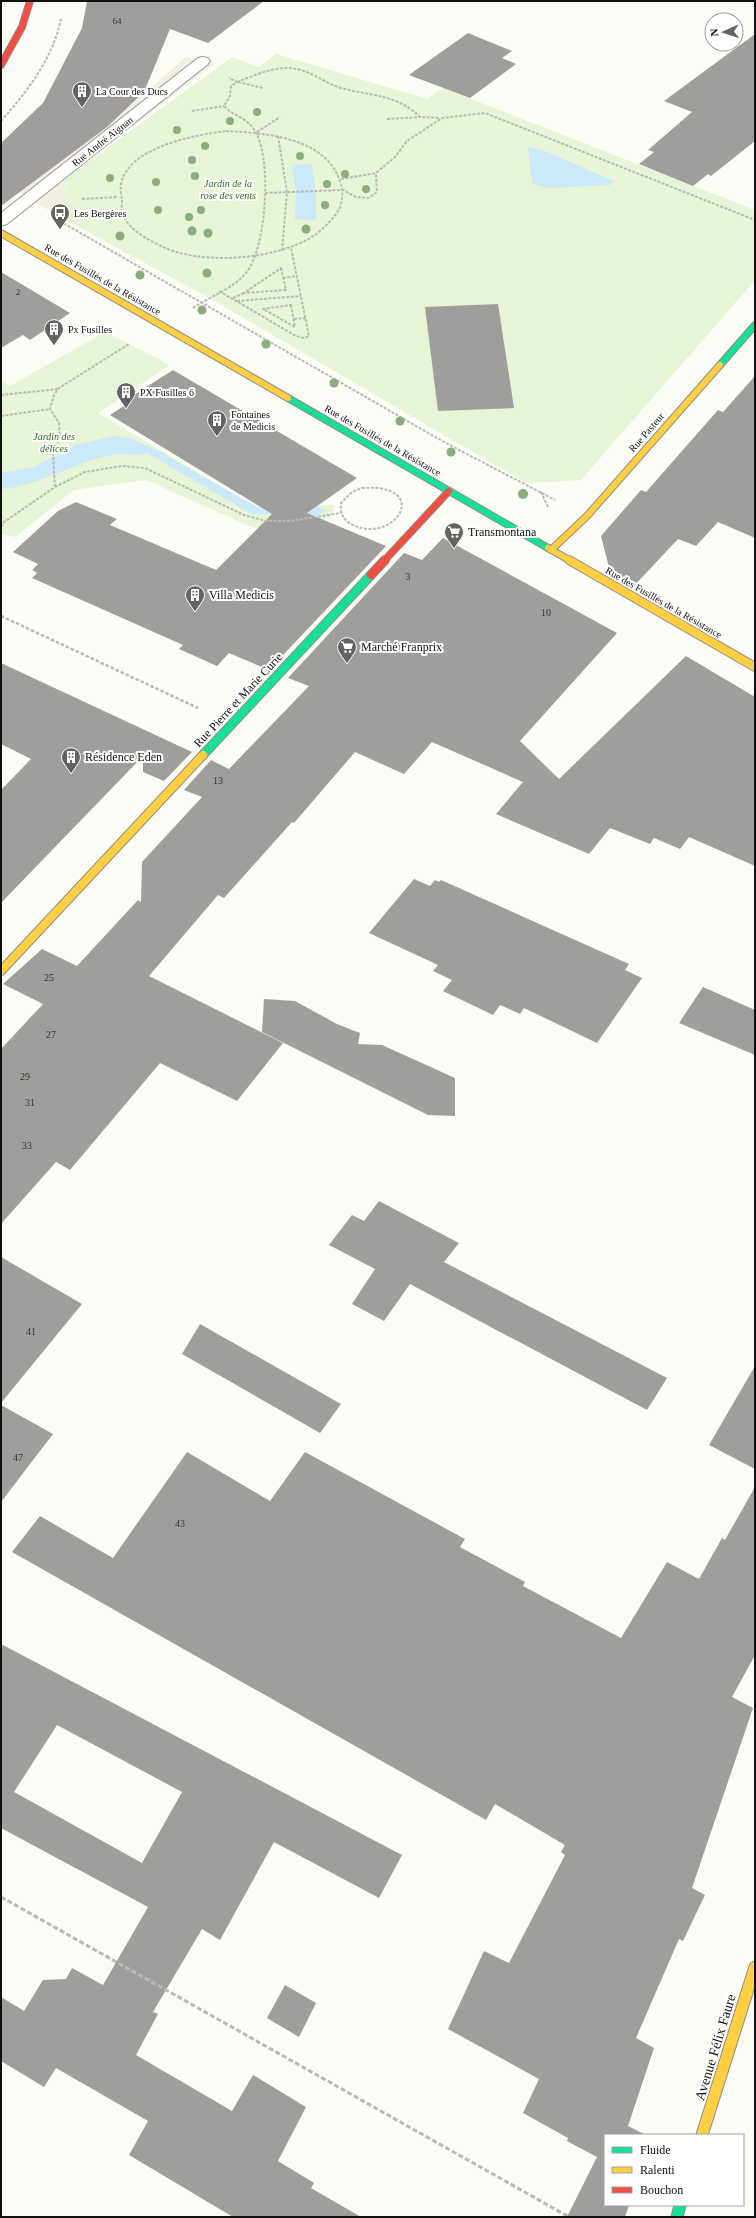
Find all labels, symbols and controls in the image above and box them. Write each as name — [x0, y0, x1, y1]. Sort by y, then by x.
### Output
north arrow — [704, 12, 744, 52]
house number: 64 — [113, 16, 122, 26]
text: N — [708, 28, 720, 37]
building icon: La Cour des Ducs — [71, 80, 93, 108]
place label: La Cour des Ducs — [96, 86, 168, 97]
street label: Rue André Aignan — [70, 114, 135, 169]
park label: Jardin de la rose des vents — [200, 178, 256, 201]
bus stop icon: Les Bergères — [49, 202, 71, 230]
place label: Les Bergères — [74, 208, 126, 219]
street label: Rue des Fusillés de la Résistance — [43, 242, 163, 318]
house number: 2 — [16, 287, 20, 297]
building icon: Px Fusilles — [43, 318, 65, 346]
place label: Px Fusilles — [68, 324, 112, 335]
building icon: PX Fusilles 6 — [115, 381, 137, 409]
place label: PX Fusilles 6 — [140, 387, 194, 398]
street label: Rue des Fusillés de la Résistance — [323, 403, 443, 479]
building icon: Fontaines de Medicis — [206, 409, 228, 437]
place label: Fontaines de Medicis — [231, 409, 275, 432]
street label: Rue Pasteur — [626, 410, 667, 454]
park label: Jardin des délices — [33, 431, 75, 454]
supermarket icon: Transmontana — [443, 521, 465, 549]
place label: Transmontana — [468, 525, 537, 539]
street label: Rue des Fusillés de la Résistance — [604, 565, 724, 641]
house number: 3 — [406, 571, 411, 582]
building icon: Villa Medicis — [184, 584, 206, 612]
place label: Villa Medicis — [209, 588, 274, 602]
house number: 10 — [541, 607, 551, 618]
supermarket icon: Marché Franprix — [336, 636, 358, 664]
place label: Marché Franprix — [361, 640, 442, 654]
street label: Rue Pierre et Marie Curie — [191, 650, 285, 750]
building icon: Résidence Eden — [60, 746, 82, 774]
place label: Résidence Eden — [85, 750, 162, 764]
house number: 13 — [213, 775, 223, 786]
house number: 25 — [44, 972, 54, 983]
house number: 27 — [46, 1029, 56, 1040]
house number: 29 — [20, 1071, 30, 1082]
house number: 31 — [25, 1097, 35, 1108]
house number: 33 — [22, 1140, 32, 1151]
house number: 41 — [26, 1326, 36, 1337]
house number: 47 — [13, 1452, 23, 1463]
house number: 43 — [175, 1518, 185, 1529]
street label: Avenue Félix Faure — [692, 1992, 739, 2102]
legend — [604, 2134, 744, 2206]
text: Fluide — [640, 2143, 671, 2157]
text: Ralenti — [640, 2163, 675, 2177]
text: Bouchon — [640, 2183, 683, 2197]

